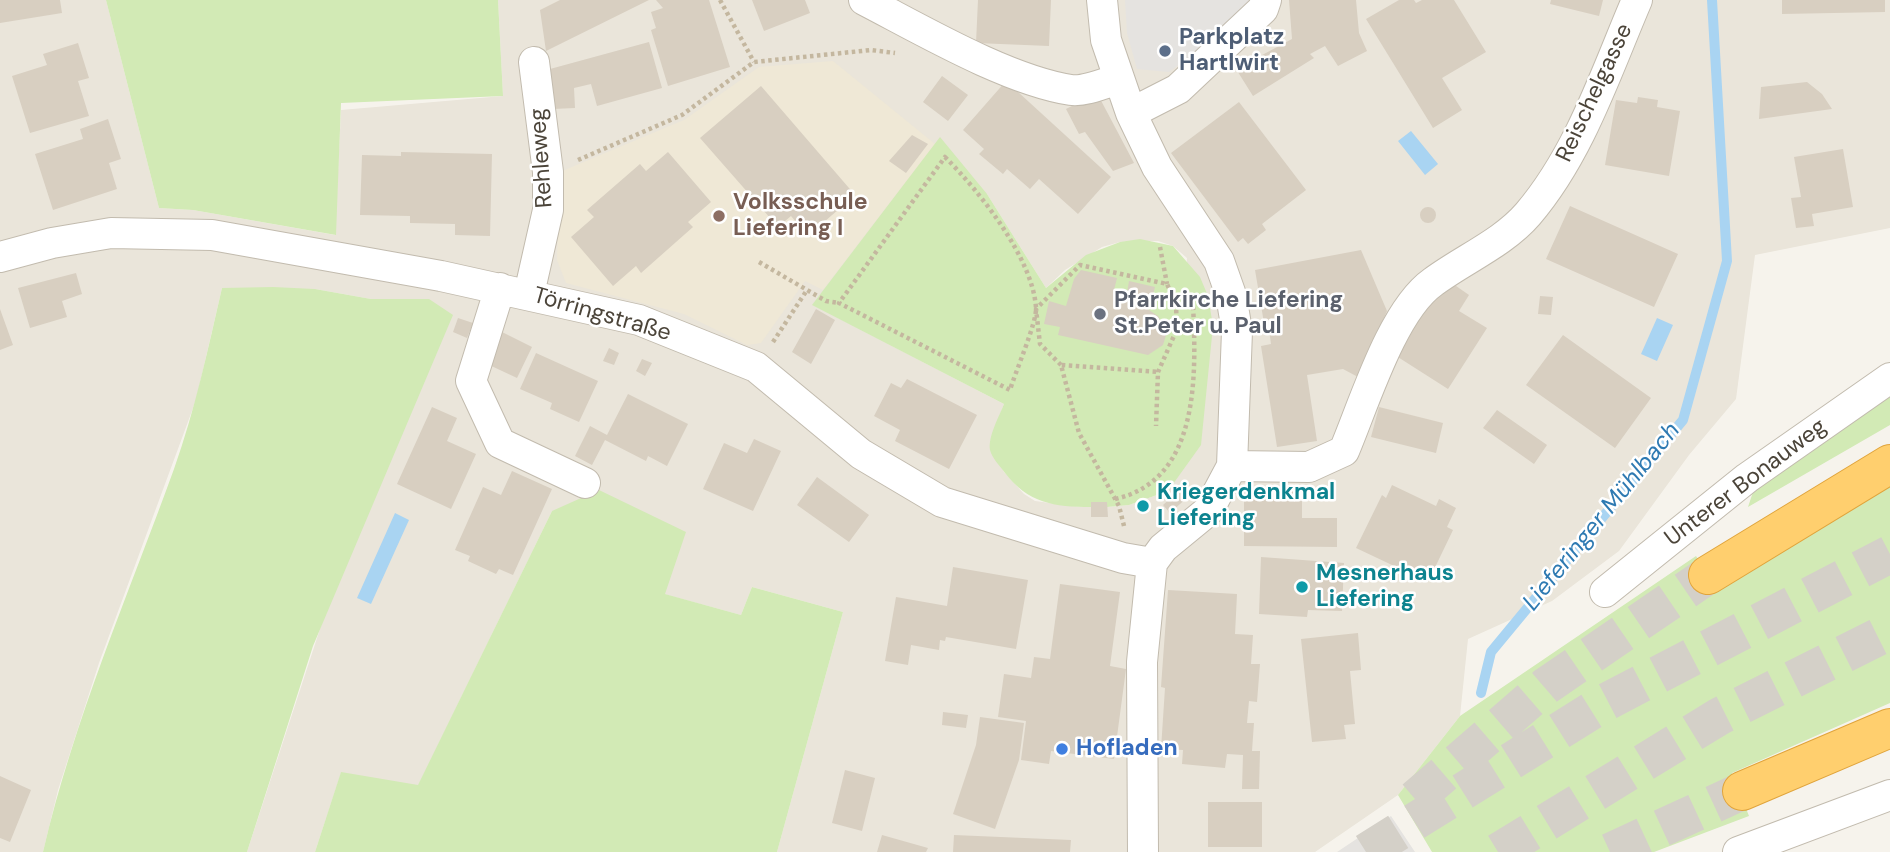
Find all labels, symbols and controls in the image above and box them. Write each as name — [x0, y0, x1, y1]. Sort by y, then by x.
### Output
street label: Reischelgasse — [1551, 20, 1639, 166]
place label: Parkplatz Hartlwirt — [1179, 24, 1284, 78]
marker: Parkplatz Hartlwirt — [1157, 43, 1173, 59]
street label: Rehleweg — [525, 107, 559, 209]
place label: Volksschule Liefering I — [733, 189, 868, 243]
marker: Volksschule Liefering I — [711, 208, 727, 224]
street label: Törringstraße — [530, 282, 674, 348]
place label: Pfarrkirche Liefering St.Peter u. Paul — [1114, 287, 1343, 341]
marker: Pfarrkirche Liefering St.Peter u. Paul — [1092, 306, 1108, 322]
street label: Unterer Bonauweg — [1660, 413, 1832, 553]
water label: Lieferinger Mühlbach — [1517, 417, 1687, 617]
place label: Kriegerdenkmal Liefering — [1157, 479, 1335, 533]
marker: Kriegerdenkmal Liefering — [1135, 498, 1151, 514]
place label: Mesnerhaus Liefering — [1316, 560, 1454, 614]
marker: Mesnerhaus Liefering — [1294, 579, 1310, 595]
place label: Hofladen — [1076, 735, 1178, 763]
marker: Hofladen — [1054, 741, 1070, 757]

